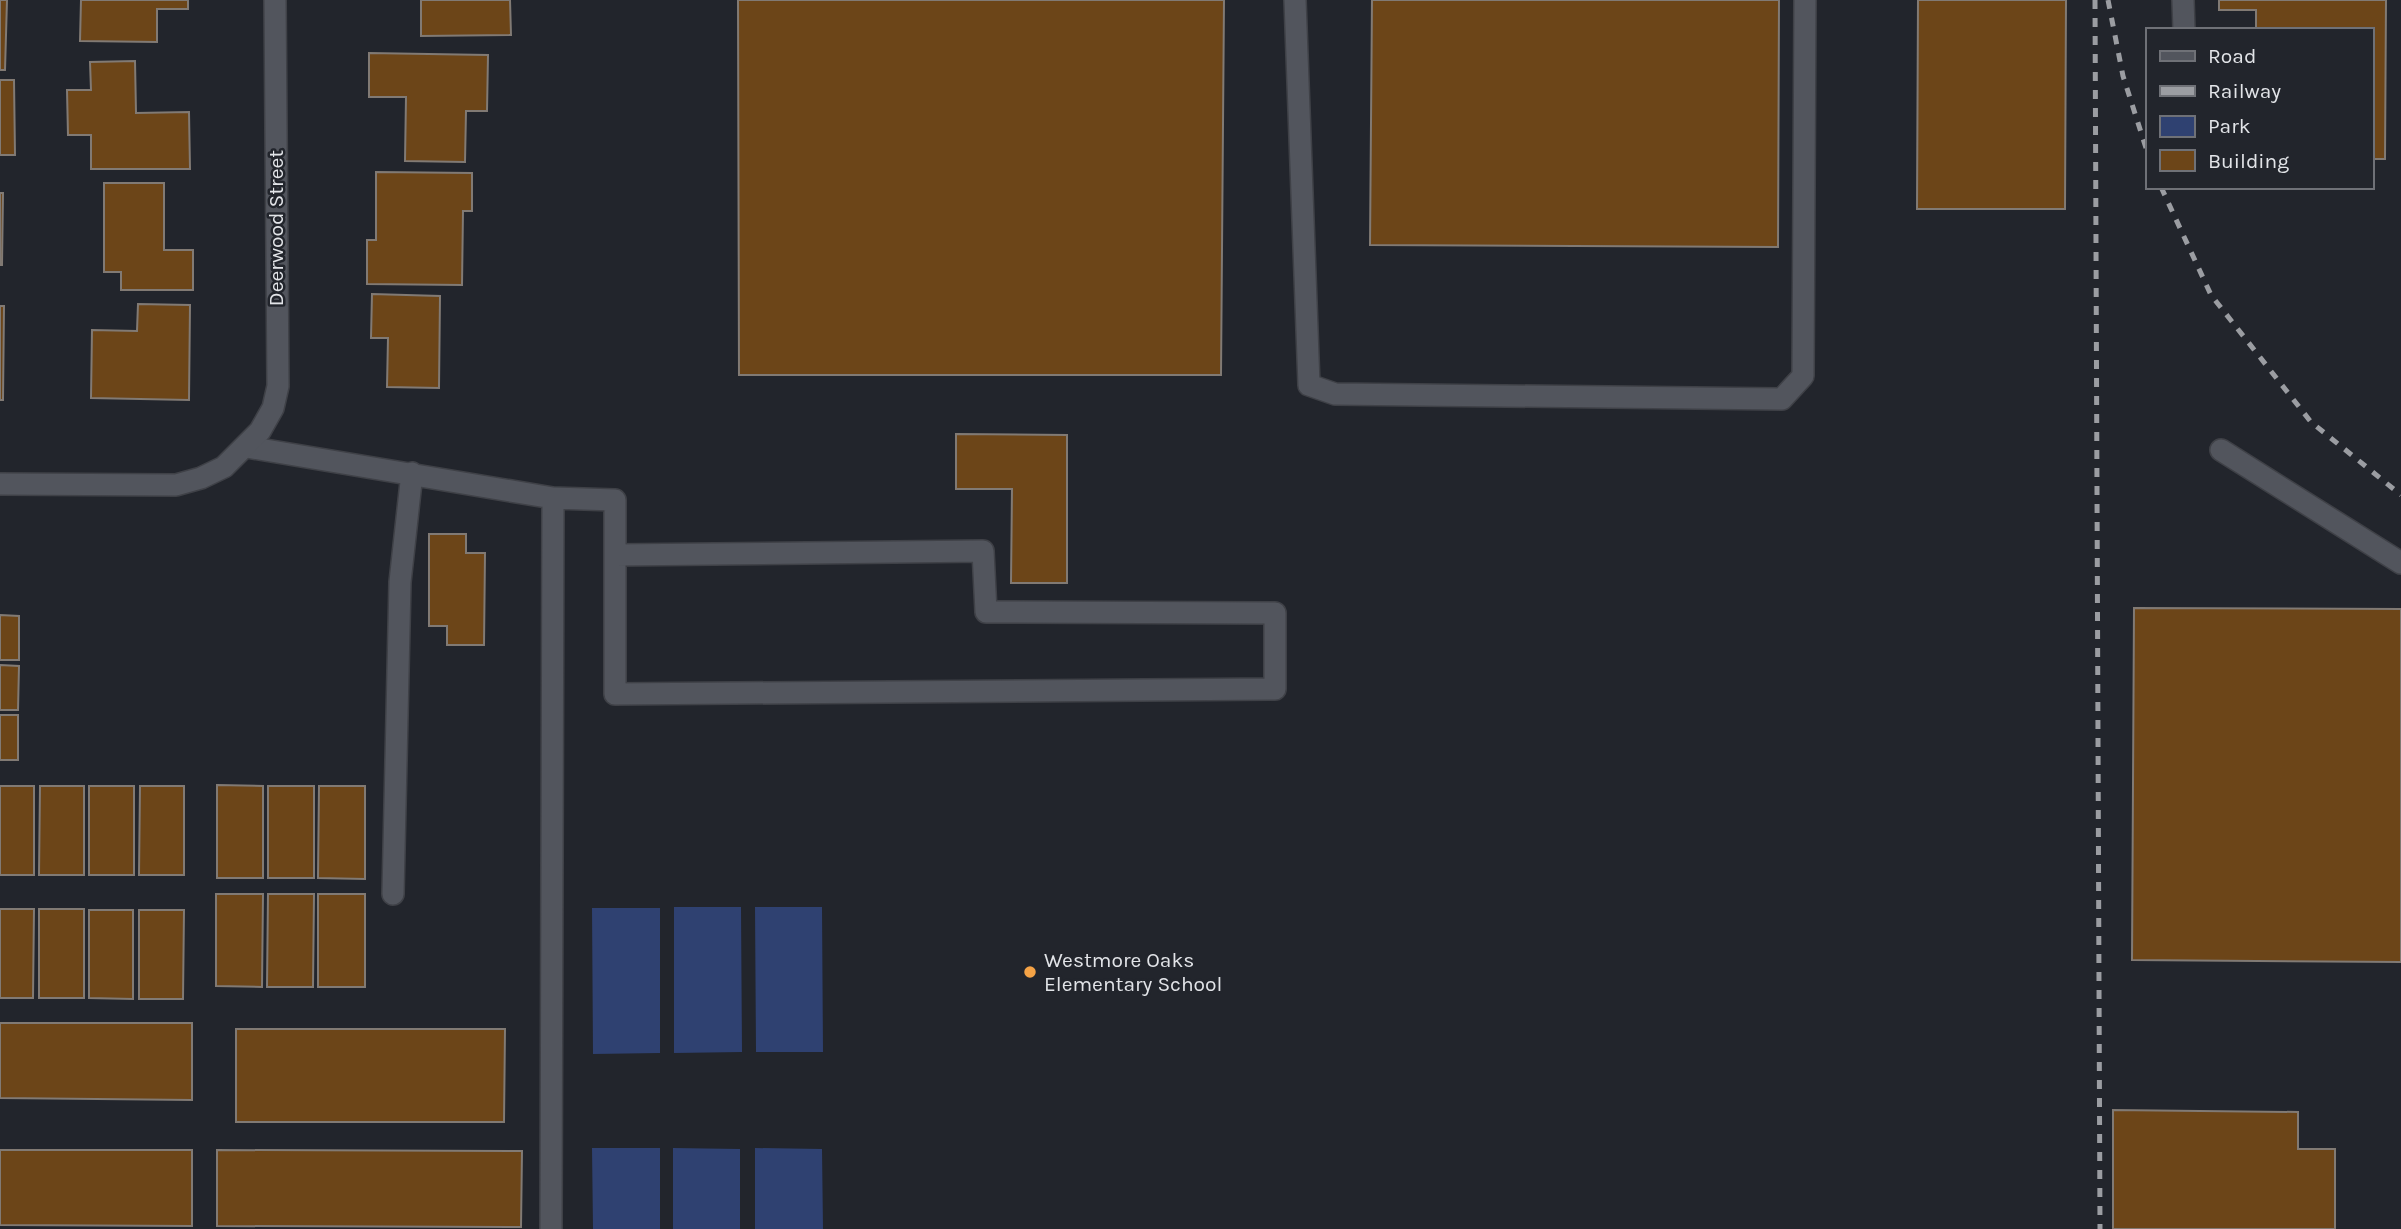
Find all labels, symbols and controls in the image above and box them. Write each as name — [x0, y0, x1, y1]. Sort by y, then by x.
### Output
legend — [2146, 28, 2373, 189]
text: Road — [2208, 44, 2256, 68]
text: Railway — [2208, 79, 2281, 103]
text: Park — [2208, 114, 2251, 138]
text: Building — [2208, 149, 2289, 173]
street label: Deerwood Street — [264, 150, 288, 306]
place label: Westmore Oaks Elementary School — [1044, 948, 1222, 996]
marker: Westmore Oaks Elementary School — [1022, 964, 1038, 980]

